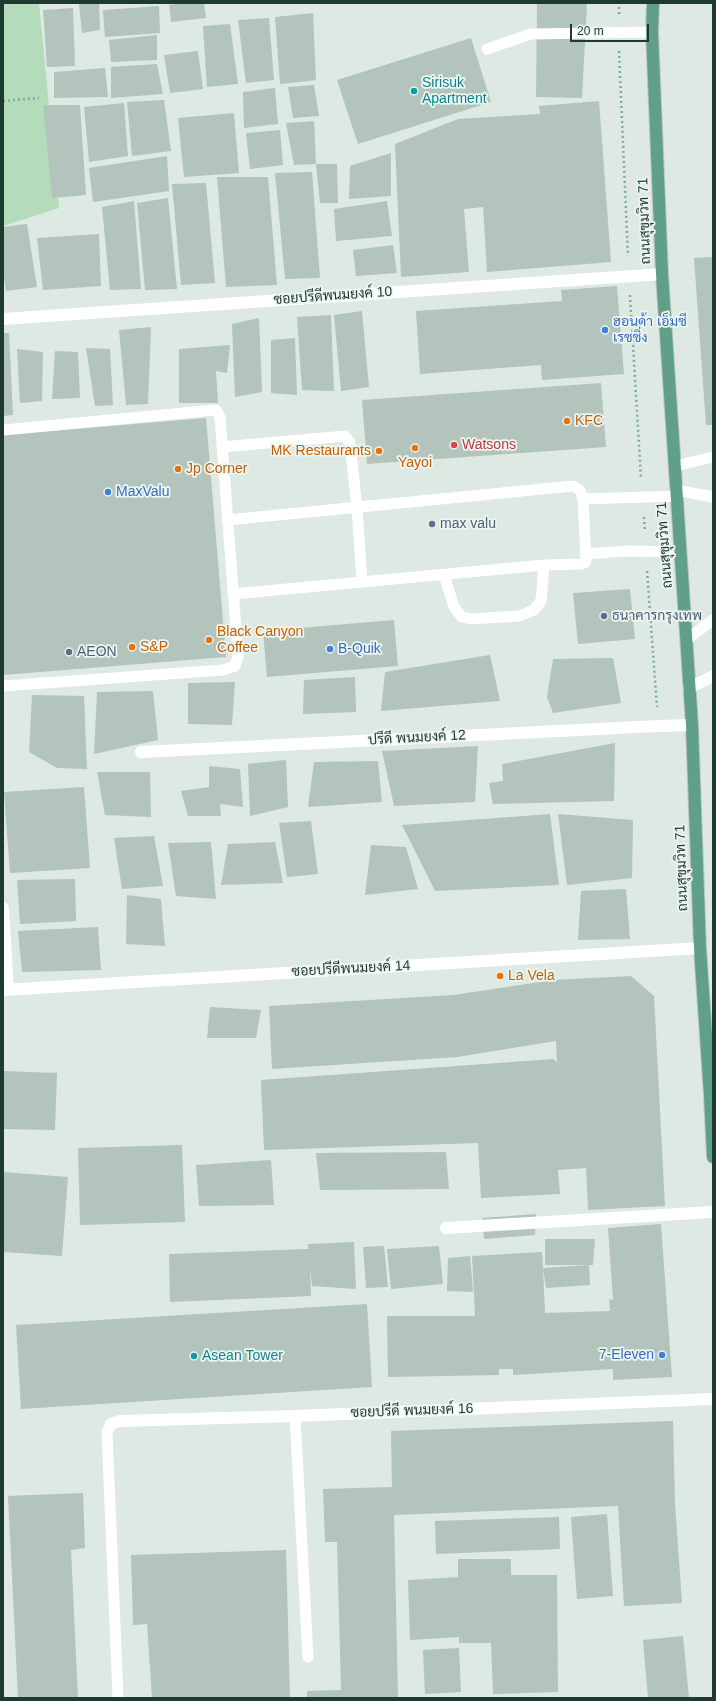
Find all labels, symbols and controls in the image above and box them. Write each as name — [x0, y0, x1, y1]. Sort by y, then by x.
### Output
scale bar — [572, 16, 651, 42]
text: 20 m — [577, 24, 604, 38]
place label: Sirisuk Apartment — [422, 75, 487, 108]
marker: Sirisuk Apartment — [409, 86, 419, 96]
street label: ถนนสุขุมวิท 71 — [635, 177, 655, 265]
street label: ซอยปรีดีพนมยงค์ 10 — [273, 283, 393, 309]
place label: ฮอนด้า เอ็มซี เรซซิ่ง — [613, 314, 687, 346]
marker: ฮอนด้า เอ็มซี เรซซิ่ง — [600, 325, 610, 335]
place label: KFC — [575, 413, 603, 429]
marker: KFC — [562, 416, 572, 426]
place label: Watsons — [462, 437, 516, 453]
marker: Watsons — [449, 440, 459, 450]
place label: MK Restaurants — [271, 443, 371, 459]
marker: Yayoi — [410, 443, 420, 453]
marker: MK Restaurants — [374, 446, 384, 456]
place label: Yayoi — [398, 455, 432, 471]
place label: Jp Corner — [186, 461, 247, 477]
marker: Jp Corner — [173, 464, 183, 474]
place label: MaxValu — [116, 484, 169, 500]
marker: MaxValu — [103, 487, 113, 497]
street label: ถนนสุขุมวิท 71 — [654, 501, 676, 589]
place label: max valu — [440, 516, 496, 532]
marker: max valu — [427, 519, 437, 529]
place label: ธนาคารกรุงเทพ — [612, 608, 702, 624]
marker: ธนาคารกรุงเทพ — [599, 611, 609, 621]
place label: Black Canyon Coffee — [217, 624, 303, 656]
marker: Black Canyon Coffee — [204, 635, 214, 645]
place label: S&P — [140, 639, 168, 655]
place label: B-Quik — [338, 641, 381, 657]
marker: S&P — [127, 642, 137, 652]
place label: AEON — [77, 644, 117, 660]
marker: B-Quik — [325, 644, 335, 654]
marker: AEON — [64, 647, 74, 657]
street label: ปรีดี พนมยงค์ 12 — [368, 727, 466, 749]
street label: ถนนสุขุมวิท 71 — [672, 824, 692, 912]
street label: ซอยปรีดีพนมยงค์ 14 — [291, 957, 411, 981]
place label: La Vela — [508, 968, 555, 984]
marker: La Vela — [495, 971, 505, 981]
place label: 7-Eleven — [599, 1347, 654, 1363]
place label: Asean Tower — [202, 1348, 283, 1364]
marker: 7-Eleven — [657, 1350, 667, 1360]
marker: Asean Tower — [189, 1351, 199, 1361]
street label: ซอยปรีดี พนมยงค์ 16 — [350, 1400, 474, 1422]

